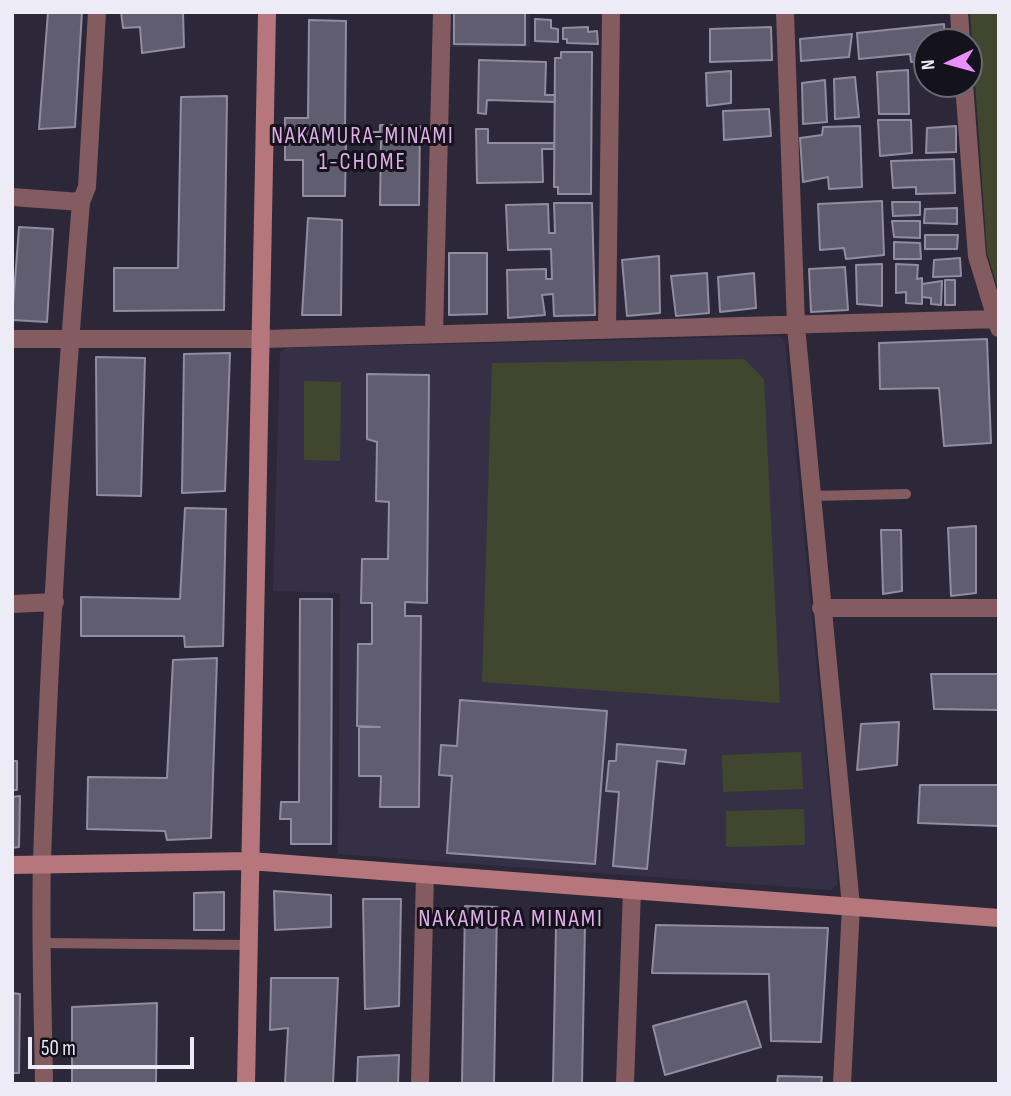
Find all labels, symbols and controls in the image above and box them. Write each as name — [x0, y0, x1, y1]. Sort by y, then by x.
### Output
north arrow — [913, 28, 983, 98]
text: N — [917, 59, 940, 71]
district label: NAKAMURA-MINAMI 1-CHOME — [273, 123, 453, 177]
district label: NAKAMURA MINAMI — [420, 906, 602, 934]
scale bar — [32, 1023, 198, 1066]
text: 50 m — [41, 1036, 76, 1061]

